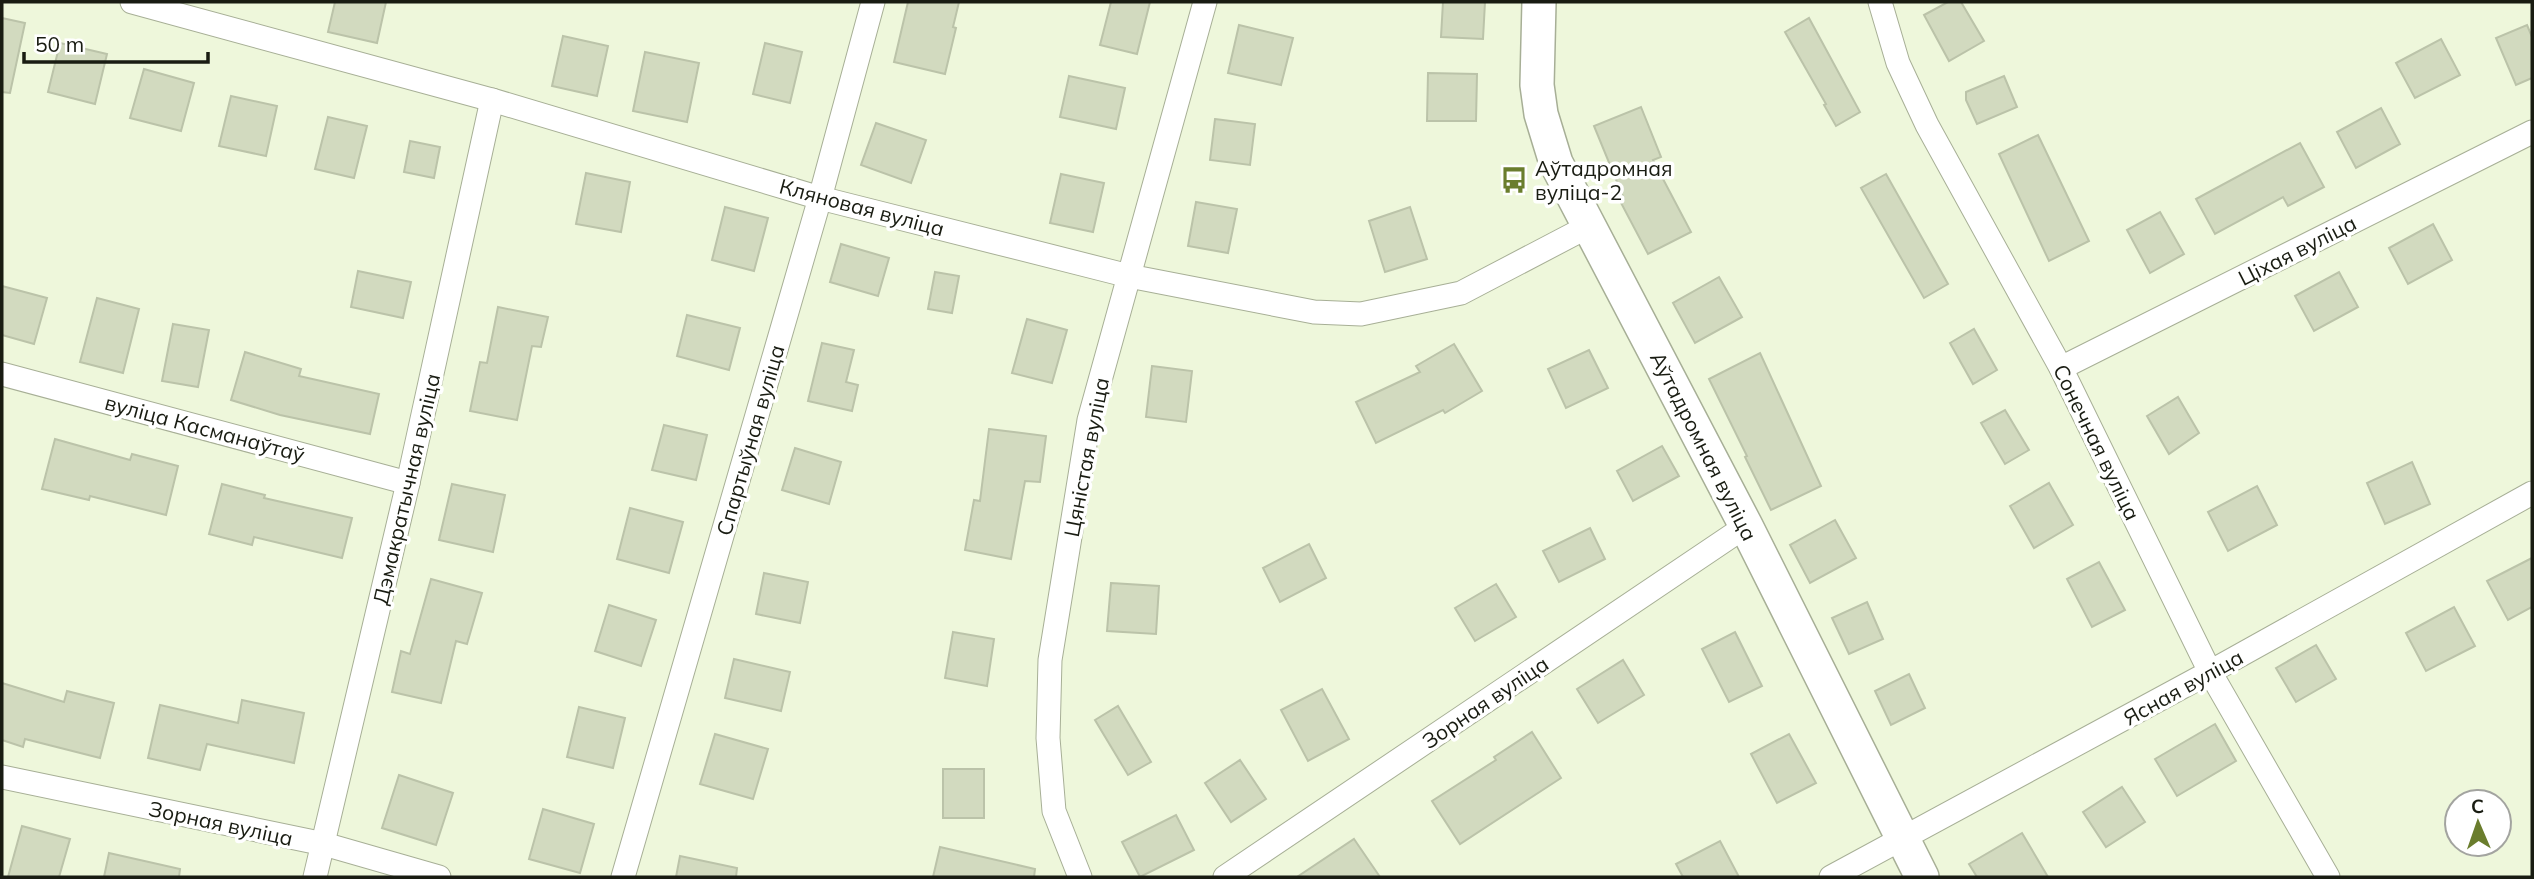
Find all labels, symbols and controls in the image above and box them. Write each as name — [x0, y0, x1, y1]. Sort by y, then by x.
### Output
scale bar — [24, 21, 208, 65]
text: 50 m — [35, 31, 84, 57]
place label: Аўтадромная вуліца-2 — [1535, 155, 1673, 205]
bus stop icon: Аўтадромная вуліца-2 — [1499, 165, 1529, 195]
street label: Кляновая вуліца — [777, 172, 947, 242]
street label: Ціхая вуліца — [2234, 209, 2360, 291]
street label: Спартыўная вуліца — [710, 342, 790, 538]
street label: Аўтадромная вуліца — [1645, 347, 1763, 545]
street label: Сонечная вуліца — [2048, 360, 2146, 524]
street label: Дэмакратычная вуліца — [367, 371, 445, 607]
street label: Цяністая вуліца — [1058, 375, 1114, 539]
street label: вуліца Касманаўтаў — [102, 389, 308, 467]
street label: Ясная вуліца — [2119, 643, 2247, 731]
street label: Зорная вуліца — [1417, 650, 1553, 754]
north arrow — [2443, 788, 2513, 858]
text: С — [2470, 794, 2484, 818]
street label: Зорная вуліца — [147, 795, 295, 851]

